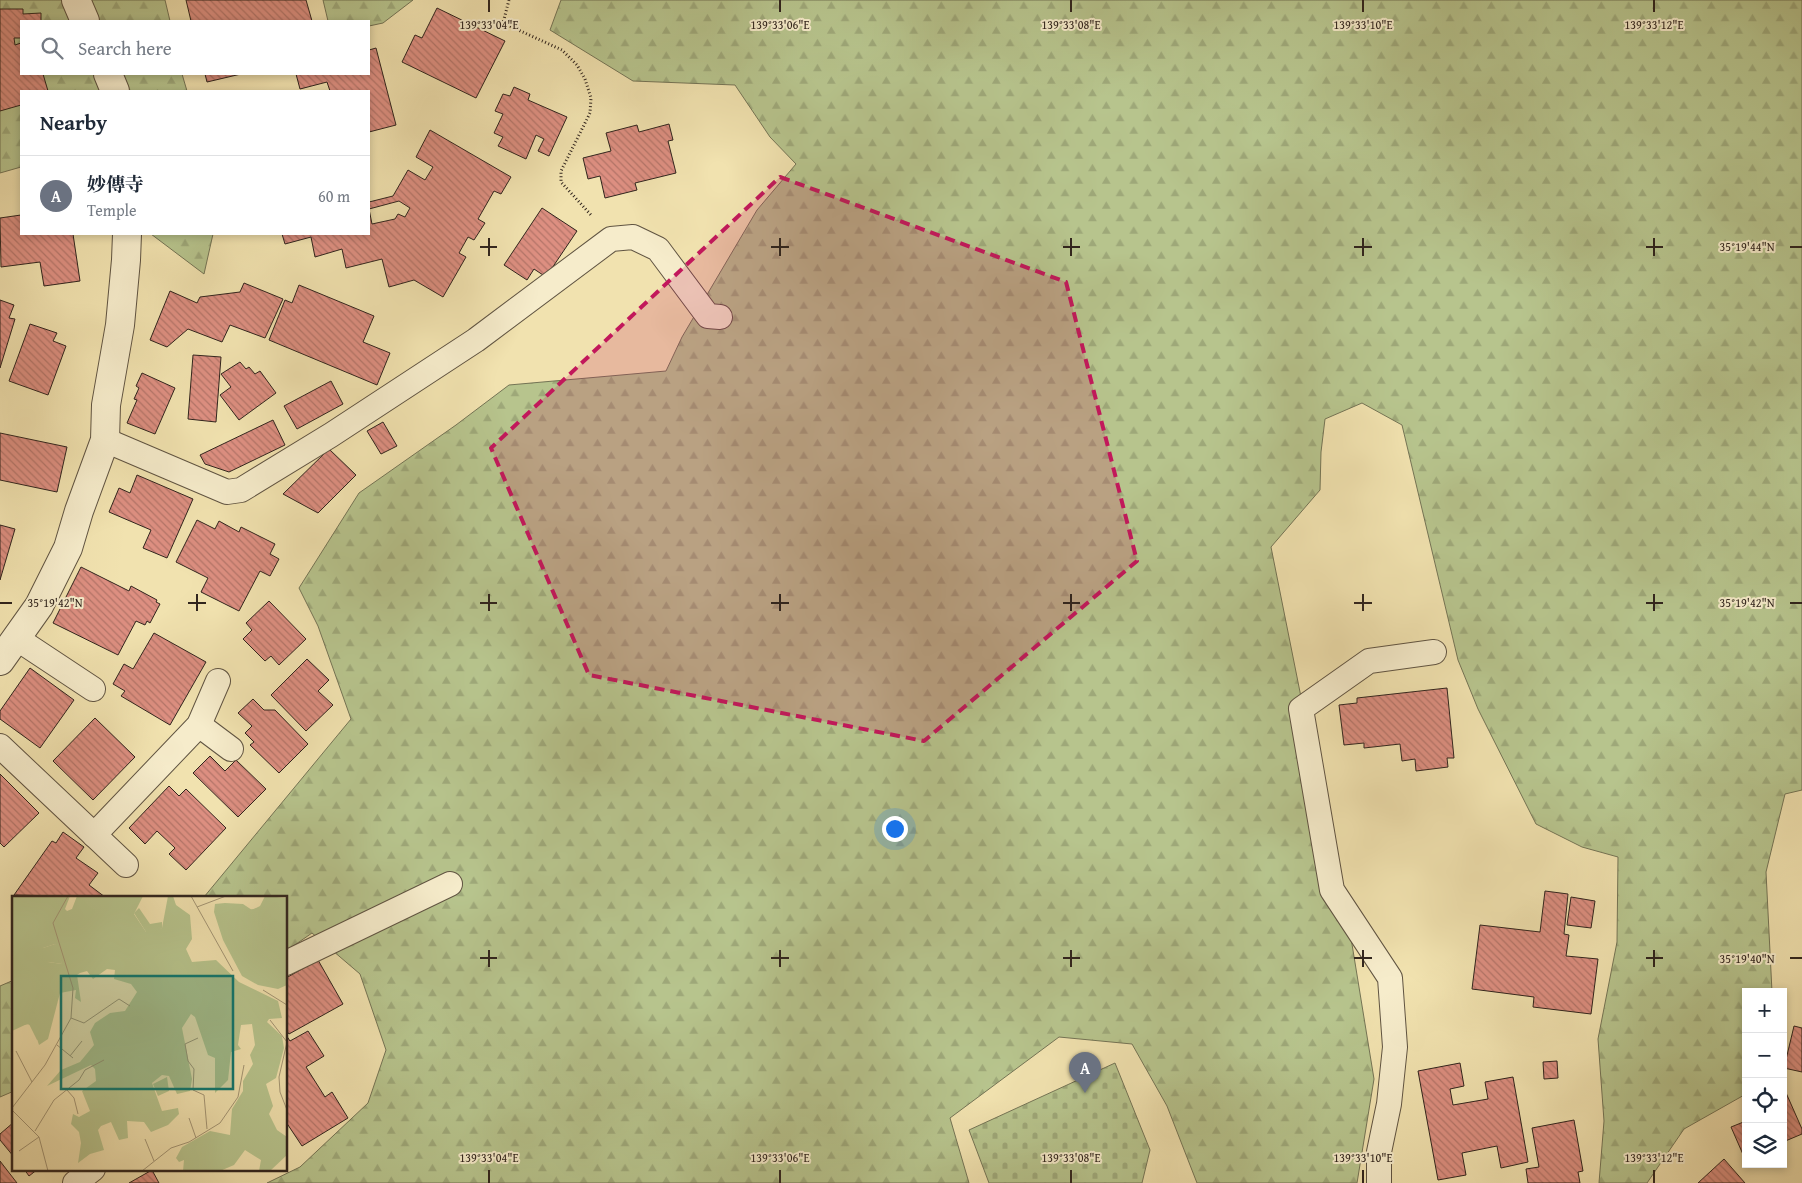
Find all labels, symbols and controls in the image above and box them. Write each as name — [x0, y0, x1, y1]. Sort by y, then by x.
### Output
text: 139°33'04"E — [459, 16, 519, 33]
text: 139°33'06"E — [750, 16, 810, 33]
text: 139°33'08"E — [1041, 16, 1101, 33]
text: 139°33'10"E — [1333, 16, 1393, 33]
text: 139°33'12"E — [1624, 16, 1684, 33]
search box — [20, 20, 370, 75]
icon: search — [38, 34, 66, 62]
text: Search here — [78, 34, 172, 62]
text: Nearby — [40, 107, 107, 138]
text: 妙傳寺 — [87, 170, 144, 198]
text: A — [51, 184, 61, 208]
text: 60 m — [318, 184, 350, 208]
text: Temple — [87, 198, 137, 222]
text: 35°19'44"N — [1719, 238, 1775, 255]
text: 35°19'42"N — [27, 594, 83, 611]
text: 35°19'42"N — [1719, 594, 1775, 611]
your location — [882, 816, 908, 842]
inset map — [12, 896, 288, 1170]
text: 35°19'40"N — [1719, 950, 1775, 967]
map controls — [1742, 988, 1787, 1168]
button: + — [1742, 988, 1787, 1033]
button: − — [1742, 1033, 1787, 1078]
pin: A — [1069, 1052, 1101, 1093]
button: locate — [1742, 1078, 1787, 1123]
button: layers — [1742, 1123, 1787, 1168]
text: 139°33'04"E — [459, 1149, 519, 1166]
text: 139°33'06"E — [750, 1149, 810, 1166]
text: 139°33'08"E — [1041, 1149, 1101, 1166]
text: 139°33'10"E — [1333, 1149, 1393, 1166]
text: 139°33'12"E — [1624, 1149, 1684, 1166]

